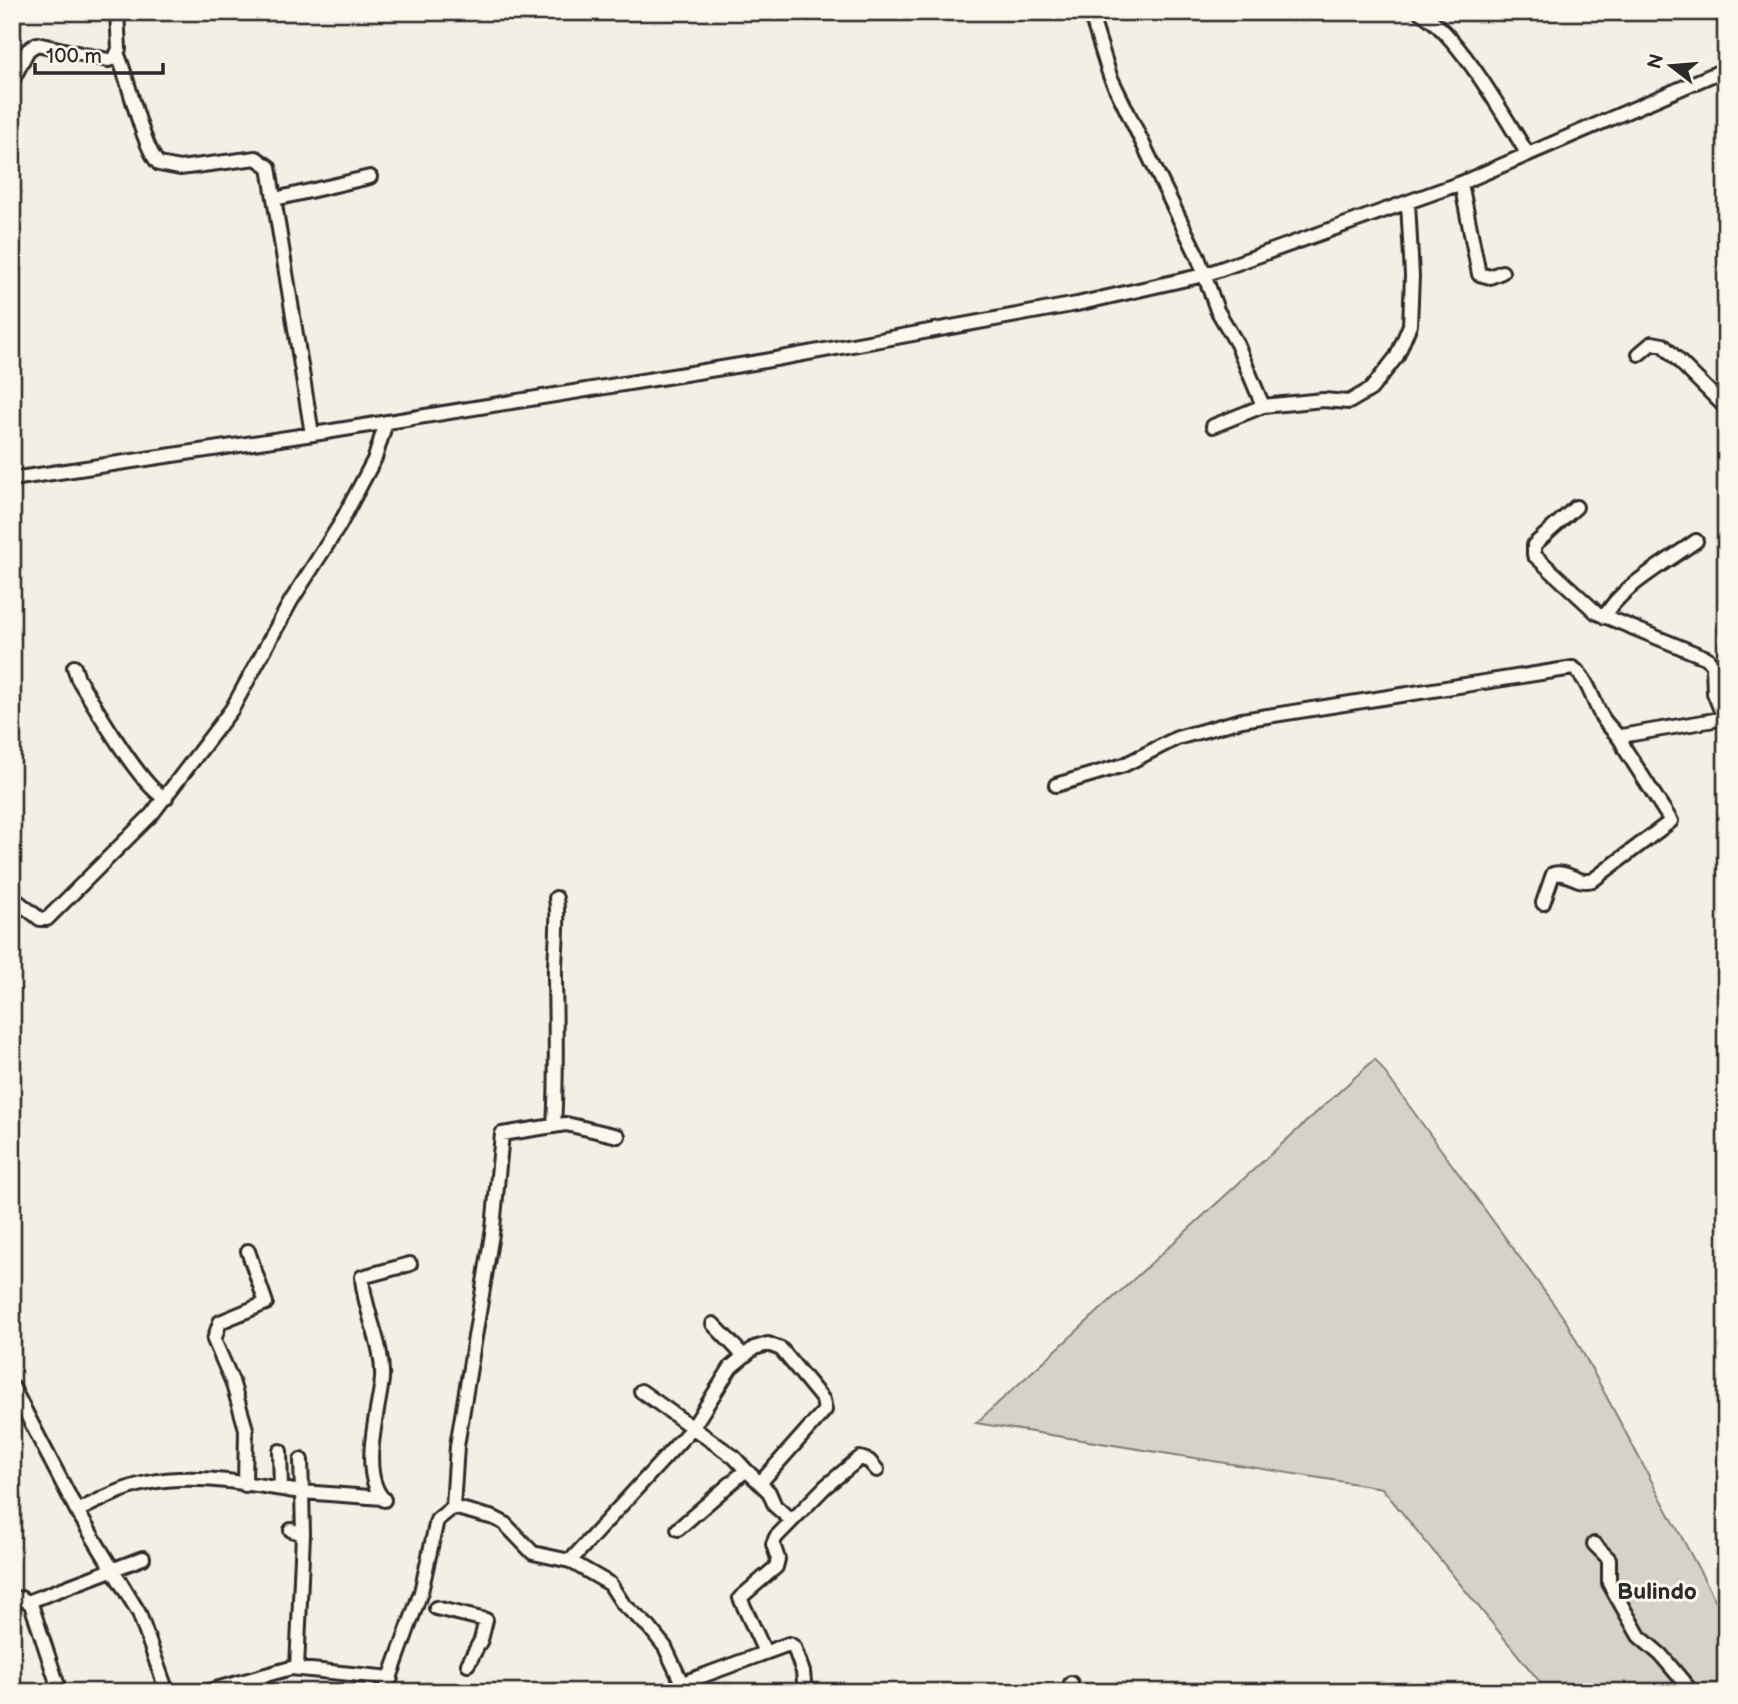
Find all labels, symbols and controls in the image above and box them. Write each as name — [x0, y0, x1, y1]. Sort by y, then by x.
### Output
scale bar — [35, 32, 163, 76]
north arrow — [1636, 32, 1706, 102]
text: 100 m — [46, 44, 102, 69]
text: N — [1643, 52, 1669, 72]
district label: Bulindo — [1617, 1578, 1697, 1606]

